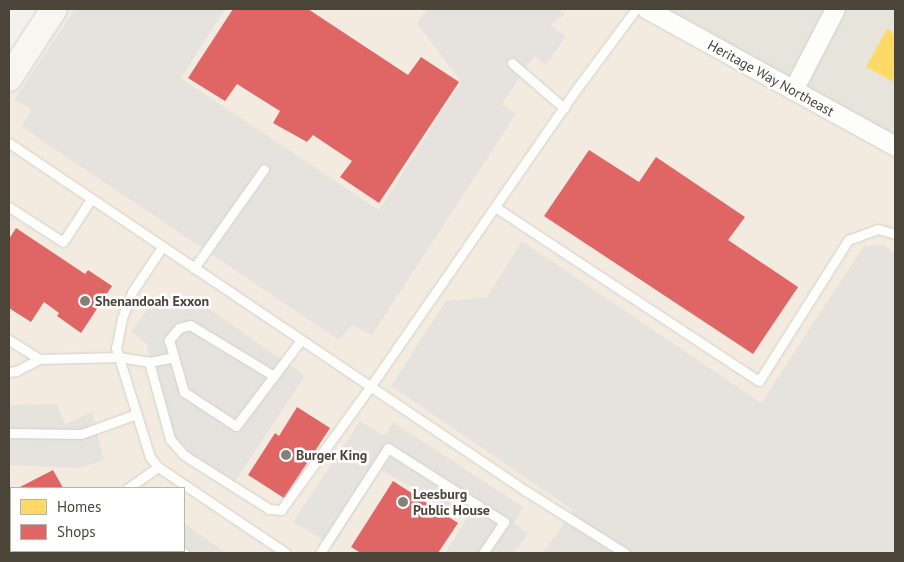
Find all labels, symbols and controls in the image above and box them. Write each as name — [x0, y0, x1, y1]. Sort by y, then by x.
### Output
street label: Heritage Way Northeast — [705, 36, 837, 120]
place label: Shenandoah Exxon — [95, 293, 209, 309]
marker: Shenandoah Exxon — [79, 295, 91, 307]
place label: Burger King — [296, 447, 367, 463]
marker: Burger King — [280, 449, 292, 461]
place label: Leesburg Public House — [413, 486, 490, 518]
legend — [10, 487, 185, 552]
marker: Leesburg Public House — [397, 496, 409, 508]
text: Homes — [57, 497, 101, 516]
text: Shops — [57, 522, 96, 541]

